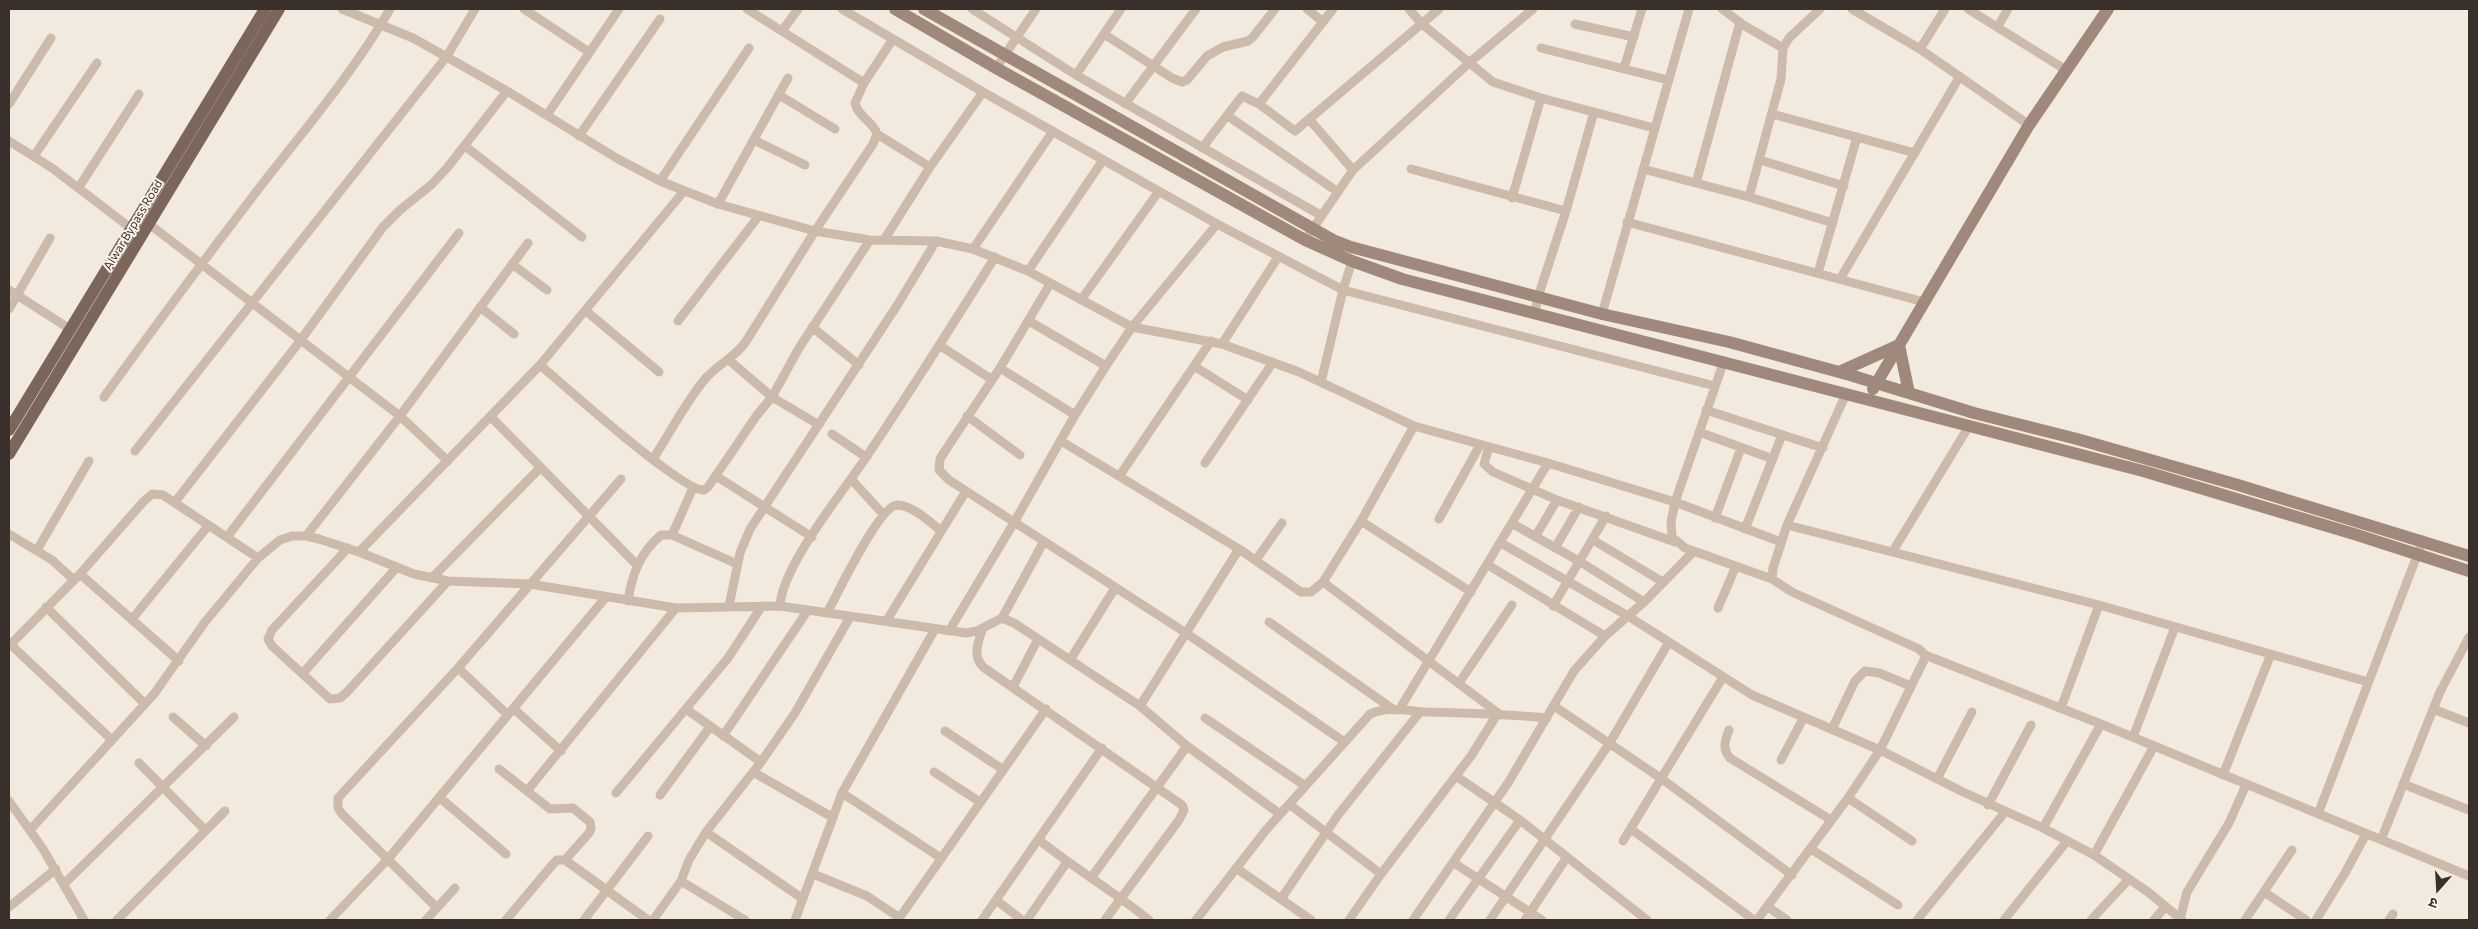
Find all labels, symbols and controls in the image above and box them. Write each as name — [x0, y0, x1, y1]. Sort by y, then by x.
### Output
street label: Alwar Bypass Road — [100, 177, 166, 273]
north arrow — [2413, 864, 2463, 914]
text: उ — [2426, 894, 2440, 913]

